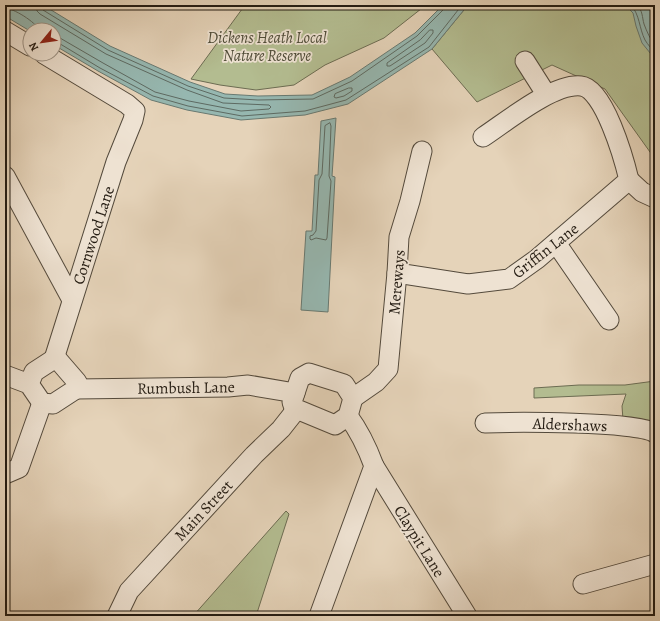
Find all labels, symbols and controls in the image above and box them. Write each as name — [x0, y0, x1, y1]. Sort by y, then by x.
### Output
north arrow — [22, 22, 62, 62]
park label: Dickens Heath Local Nature Reserve — [207, 27, 327, 67]
text: N — [25, 39, 42, 54]
street label: Cornwood Lane — [68, 183, 120, 287]
street label: Griffin Lane — [508, 218, 583, 284]
street label: Mereways — [383, 249, 411, 316]
street label: Rumbush Lane — [137, 376, 235, 400]
street label: Aldershaws — [531, 413, 608, 437]
street label: Main Street — [170, 475, 238, 546]
street label: Claypit Lane — [388, 501, 450, 582]

